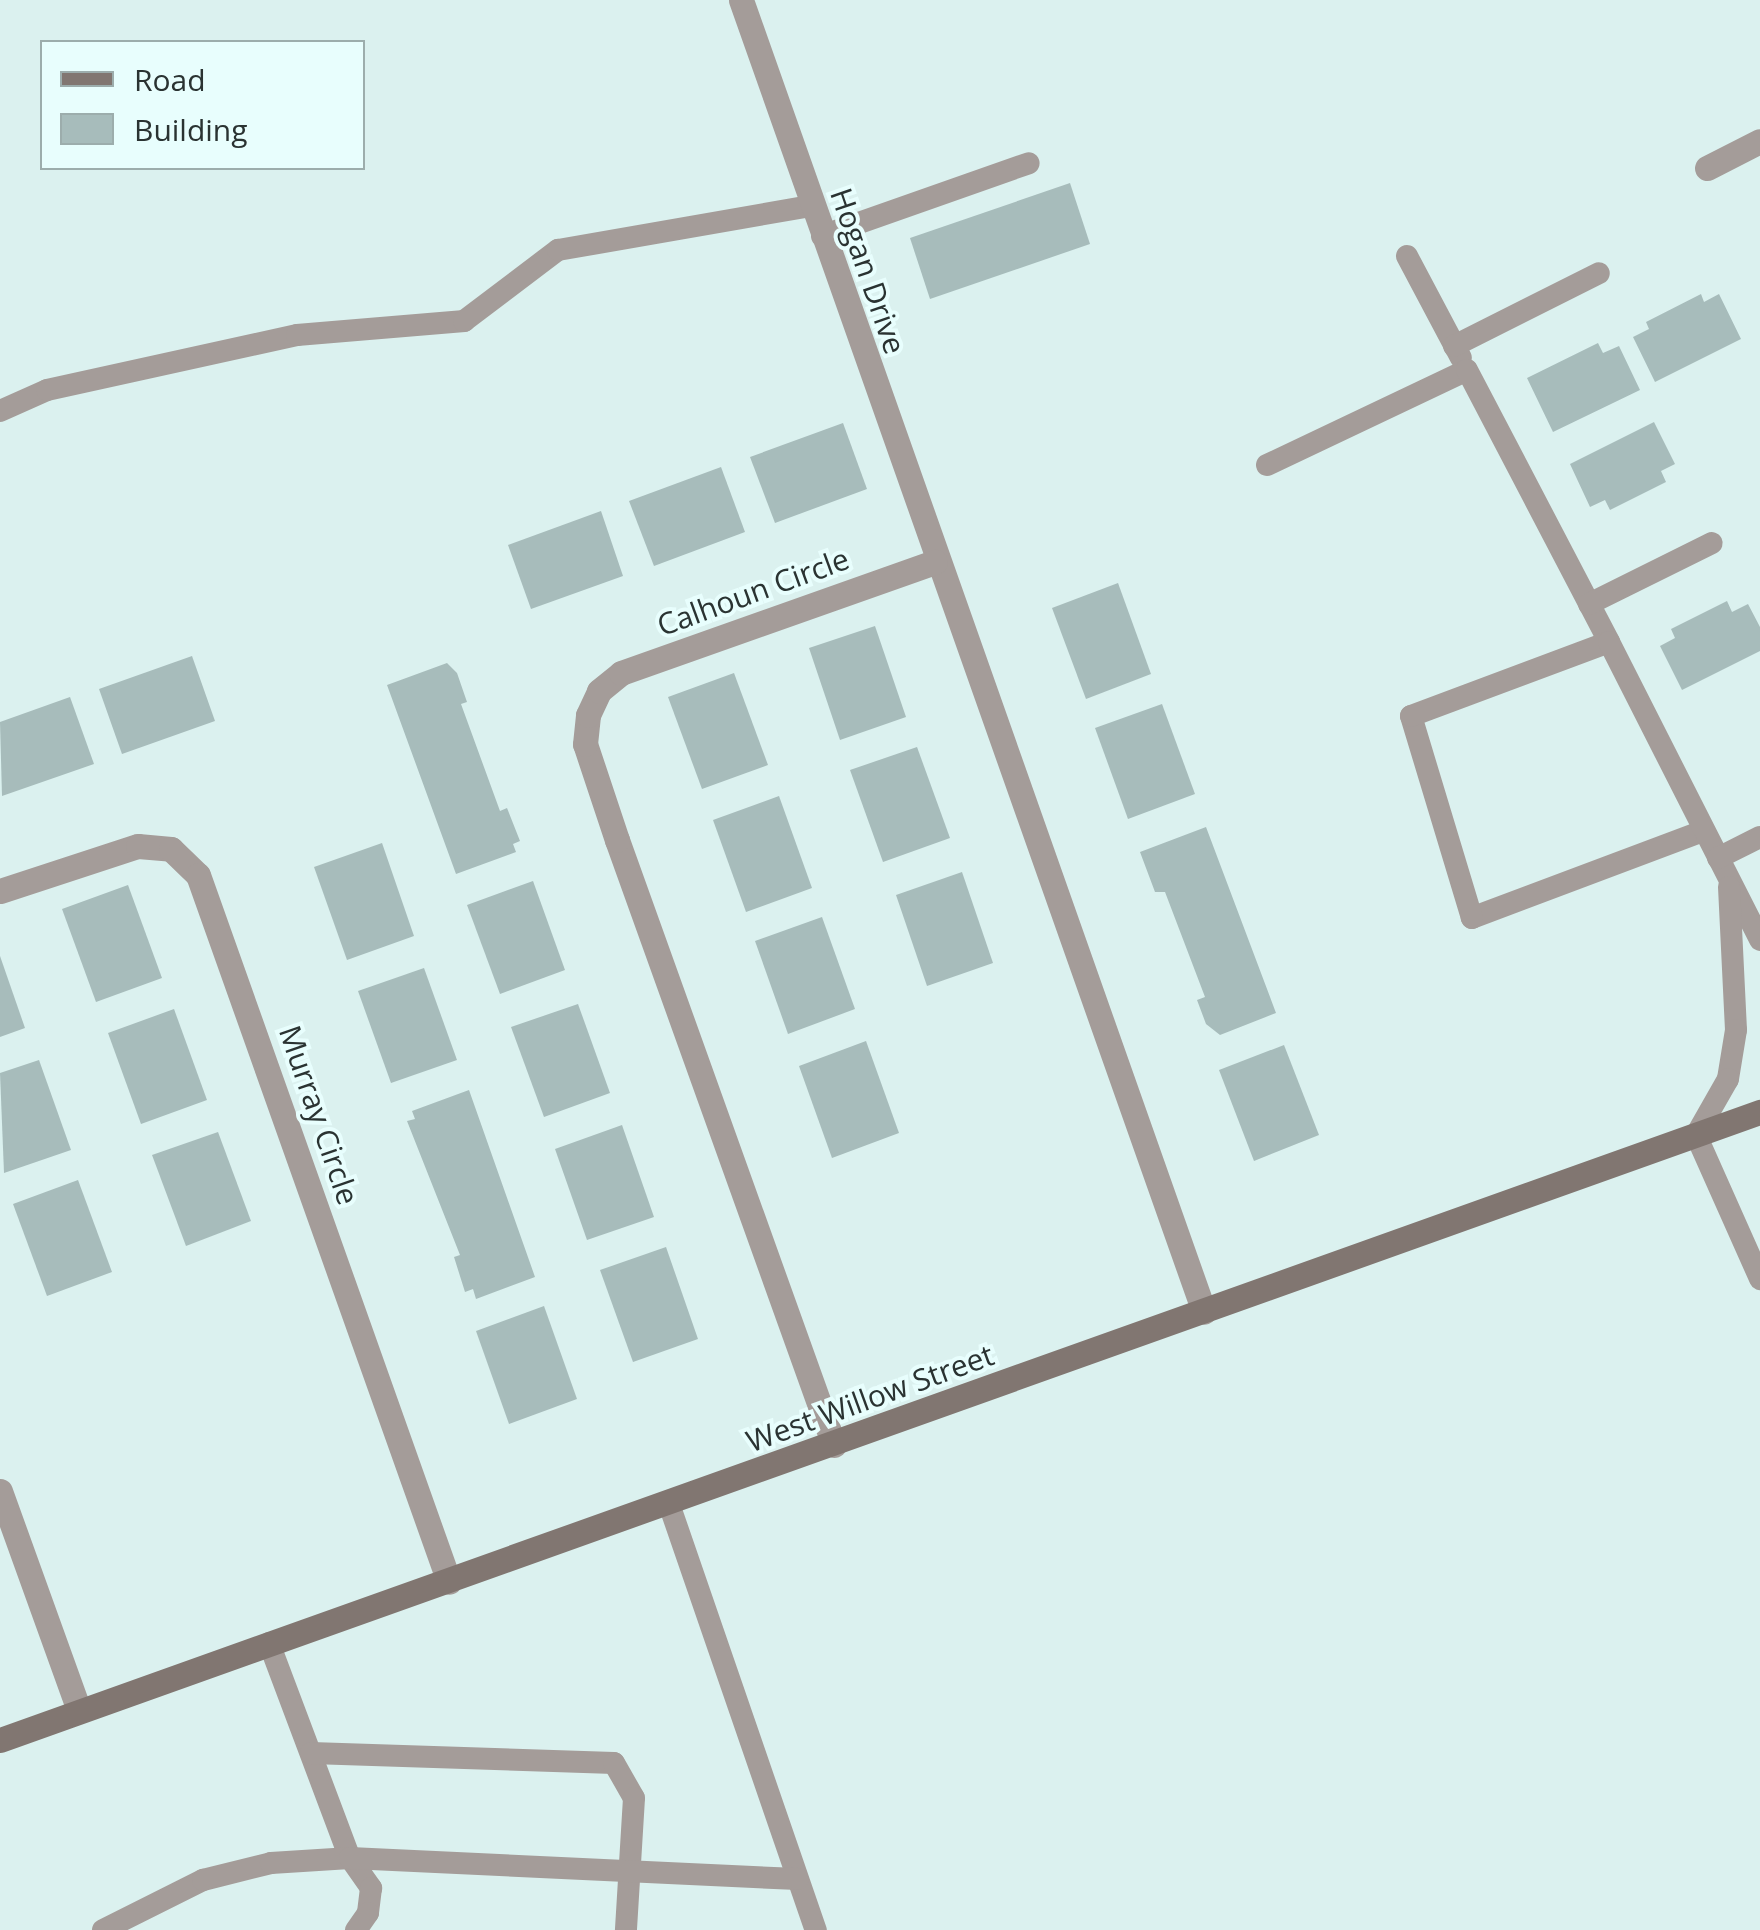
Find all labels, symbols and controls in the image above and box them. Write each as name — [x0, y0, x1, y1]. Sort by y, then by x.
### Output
legend — [40, 40, 365, 170]
text: Road — [134, 59, 206, 100]
text: Building — [134, 109, 248, 150]
street label: Hogan Drive — [823, 183, 913, 359]
street label: Calhoun Circle — [652, 541, 854, 643]
street label: Murray Circle — [272, 1021, 366, 1209]
street label: West Willow Street — [741, 1337, 999, 1459]

